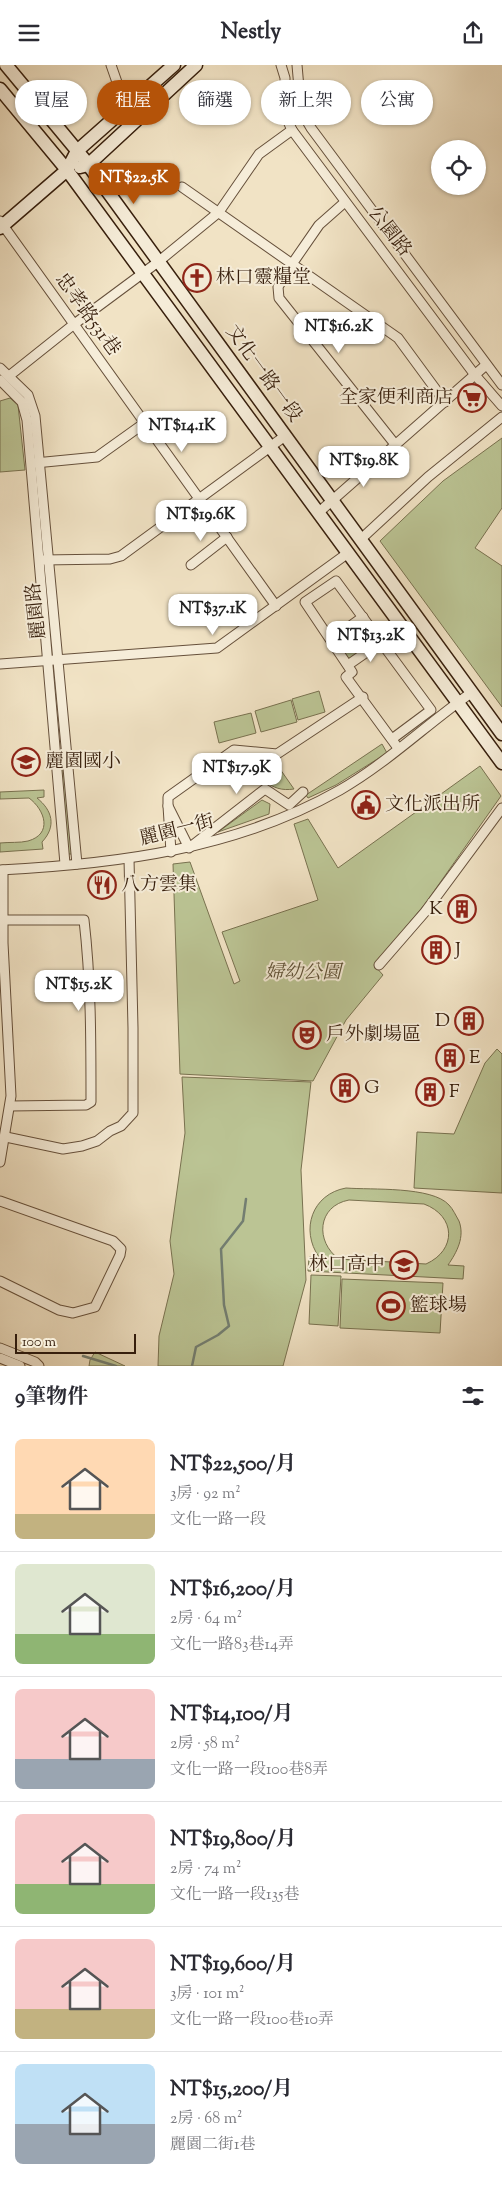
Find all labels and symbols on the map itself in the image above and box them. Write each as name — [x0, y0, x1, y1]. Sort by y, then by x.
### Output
pin: NT$22.5K — [82, 163, 186, 205]
street label: 公園路 — [361, 201, 417, 263]
church icon: 林口靈糧堂 — [182, 263, 212, 293]
place label: 林口靈糧堂 — [216, 265, 311, 292]
street label: 忠孝路531巷 — [48, 268, 126, 362]
pin: NT$16.2K — [287, 311, 391, 354]
street label: 文化一路一段 — [219, 320, 307, 428]
supermarket icon: 全家便利商店 — [457, 383, 487, 413]
place label: 全家便利商店 — [339, 385, 453, 412]
pin: NT$14.1K — [130, 411, 234, 453]
pin: NT$19.8K — [312, 445, 416, 488]
pin: NT$19.6K — [149, 499, 253, 542]
street label: 麗園路 — [21, 581, 53, 641]
pin: NT$37.1K — [161, 593, 265, 636]
pin: NT$13.2K — [319, 621, 423, 663]
school or university icon: 麗園國小 — [11, 747, 41, 777]
place label: 麗園國小 — [45, 749, 121, 776]
pin: NT$17.9K — [185, 753, 289, 795]
public building icon: 文化派出所 — [351, 790, 381, 820]
place label: 文化派出所 — [385, 792, 480, 819]
street label: 麗園一街 — [137, 809, 217, 853]
restaurant icon: 八方雲集 — [87, 870, 117, 900]
place label: 八方雲集 — [121, 872, 197, 899]
building icon: K — [447, 894, 477, 924]
place label: K — [429, 896, 443, 923]
building icon: J — [421, 935, 451, 965]
place label: J — [454, 937, 461, 964]
park label: 婦幼公園 — [265, 960, 344, 987]
pin: NT$15.2K — [27, 969, 131, 1012]
building icon: D — [454, 1006, 484, 1036]
place label: D — [435, 1008, 450, 1035]
theatre icon: 戶外劇場區 — [292, 1020, 322, 1050]
place label: 戶外劇場區 — [326, 1022, 421, 1049]
building icon: E — [435, 1043, 465, 1073]
place label: E — [469, 1045, 481, 1072]
building icon: G — [330, 1073, 360, 1103]
place label: G — [364, 1075, 380, 1102]
building icon: F — [415, 1077, 445, 1107]
place label: F — [449, 1079, 460, 1106]
school or university icon: 林口高中 — [389, 1250, 419, 1280]
place label: 林口高中 — [309, 1252, 385, 1279]
sports icon: 籃球場 — [376, 1291, 406, 1321]
place label: 籃球場 — [410, 1293, 467, 1320]
scale bar — [15, 1331, 136, 1354]

